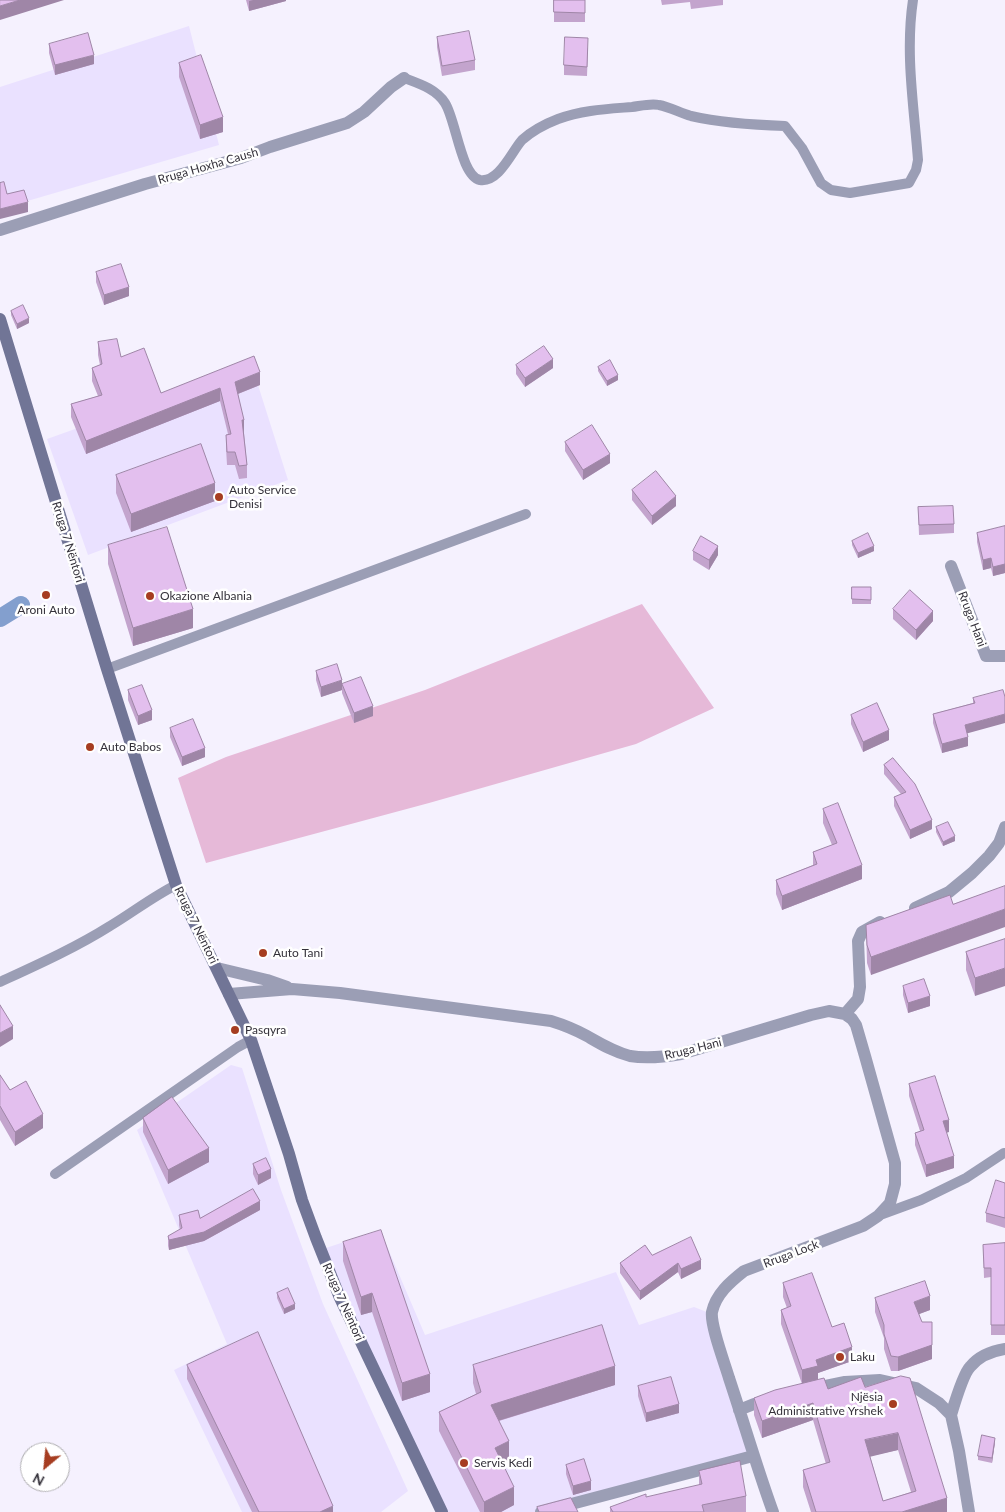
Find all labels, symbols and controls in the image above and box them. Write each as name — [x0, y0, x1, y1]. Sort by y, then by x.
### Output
street label: Rruga Hoxha Caush — [156, 145, 260, 187]
place label: Auto Service Denisi — [229, 483, 296, 511]
marker: Auto Service Denisi — [213, 491, 225, 503]
street label: Rruga 7 Nëntori — [49, 500, 87, 584]
marker: Aroni Auto — [40, 589, 52, 601]
place label: Okazione Albania — [160, 589, 252, 603]
street label: Rruga Hani — [955, 589, 989, 649]
marker: Okazione Albania — [144, 590, 156, 602]
place label: Aroni Auto — [17, 603, 75, 617]
place label: Auto Babos — [100, 740, 161, 754]
marker: Auto Babos — [84, 741, 96, 753]
street label: Rruga 7 Nëntori — [171, 884, 221, 966]
place label: Auto Tani — [273, 946, 323, 960]
marker: Auto Tani — [257, 947, 269, 959]
place label: Pasqyra — [245, 1023, 286, 1037]
marker: Pasqyra — [229, 1024, 241, 1036]
street label: Rruga Hani — [663, 1035, 723, 1063]
street label: Rruga Loçk — [761, 1237, 821, 1271]
street label: Rruga 7 Nëntori — [319, 1261, 367, 1343]
place label: Laku — [850, 1350, 875, 1364]
marker: Laku — [834, 1351, 846, 1363]
place label: Njësia Administrative Yrshek — [768, 1390, 883, 1418]
marker: Njësia Administrative Yrshek — [887, 1398, 899, 1410]
north arrow — [20, 1442, 70, 1492]
place label: Servis Kedi — [474, 1456, 532, 1470]
marker: Servis Kedi — [458, 1457, 470, 1469]
text: N — [29, 1470, 47, 1490]

